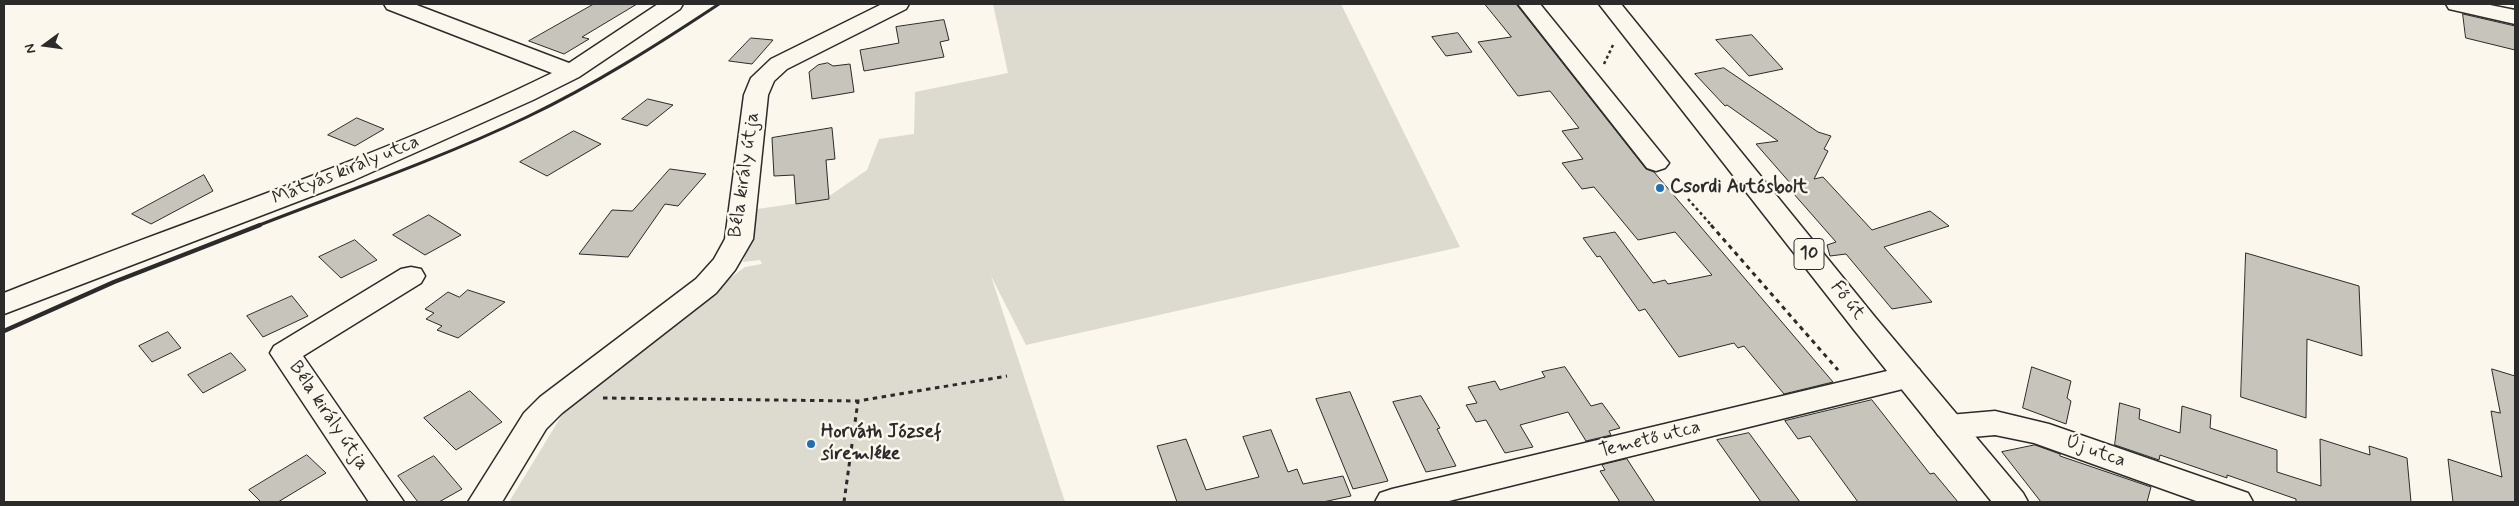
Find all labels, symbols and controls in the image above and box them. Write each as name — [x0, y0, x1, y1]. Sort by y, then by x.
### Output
north arrow — [20, 20, 70, 70]
text: N — [21, 42, 40, 55]
street label: Béla király útja — [725, 111, 765, 239]
street label: Mátyás király utca — [269, 131, 423, 211]
place label: Csordi Autósbolt — [1670, 177, 1808, 199]
marker: Csordi Autósbolt — [1654, 182, 1666, 194]
road number: 10 — [1794, 238, 1824, 270]
street label: Fő út — [1825, 277, 1869, 325]
street label: Béla király útja — [283, 357, 373, 475]
street label: Temető utca — [1597, 416, 1703, 464]
place label: Horváth József síremléke — [821, 422, 941, 466]
street label: Új utca — [2061, 430, 2129, 474]
marker: Horváth József síremléke — [805, 438, 817, 450]

